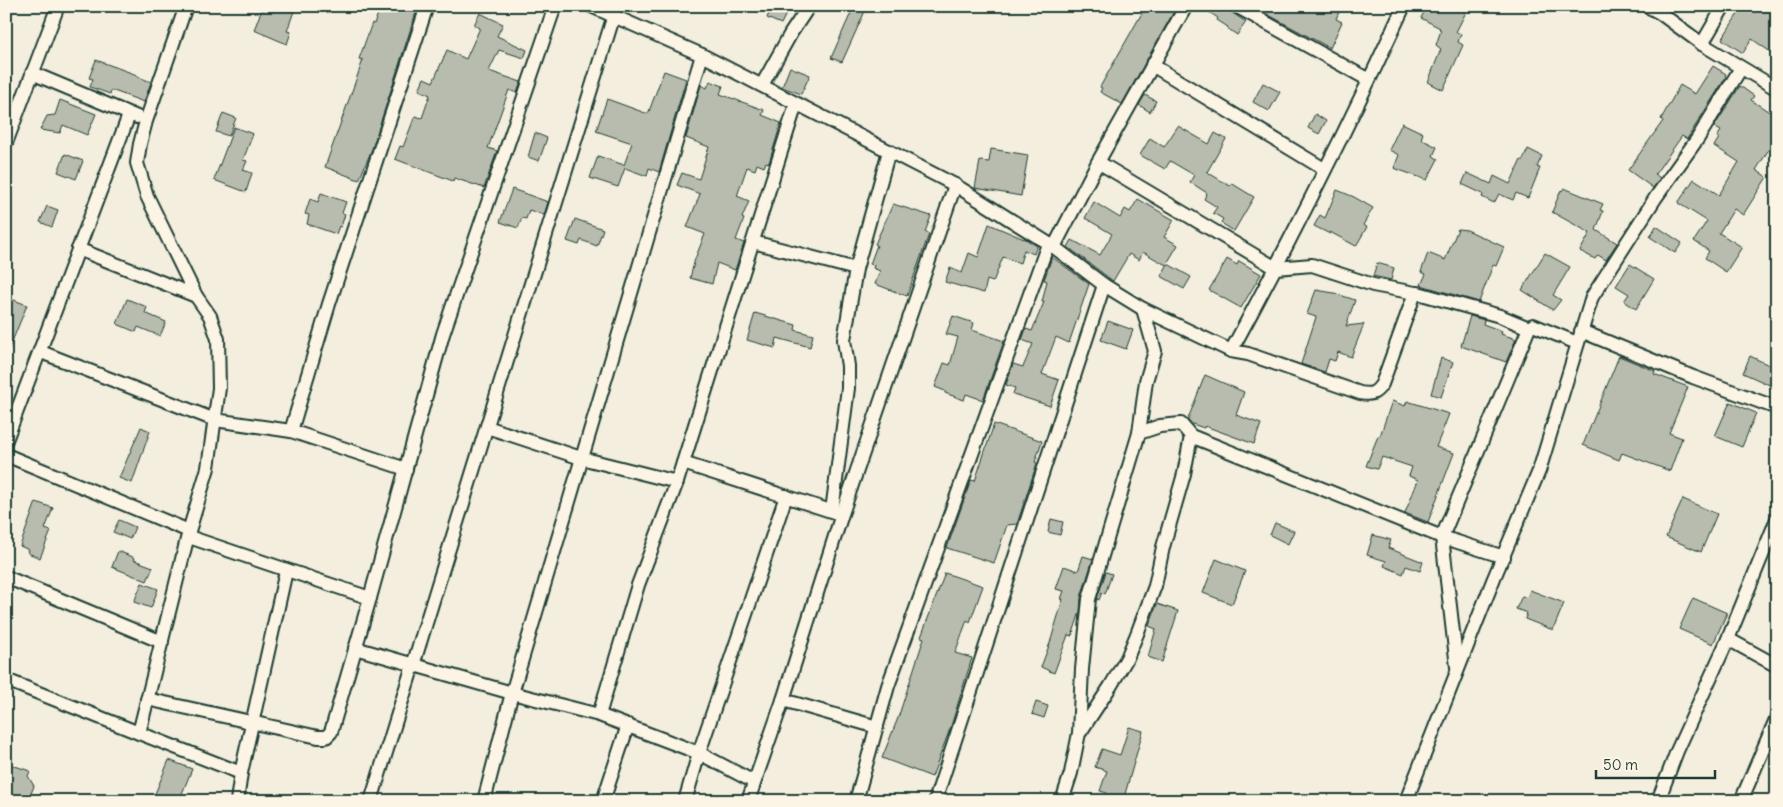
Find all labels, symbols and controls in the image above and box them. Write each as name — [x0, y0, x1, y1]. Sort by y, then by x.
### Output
scale bar — [1596, 747, 1714, 779]
text: 50 m — [1603, 755, 1638, 774]

